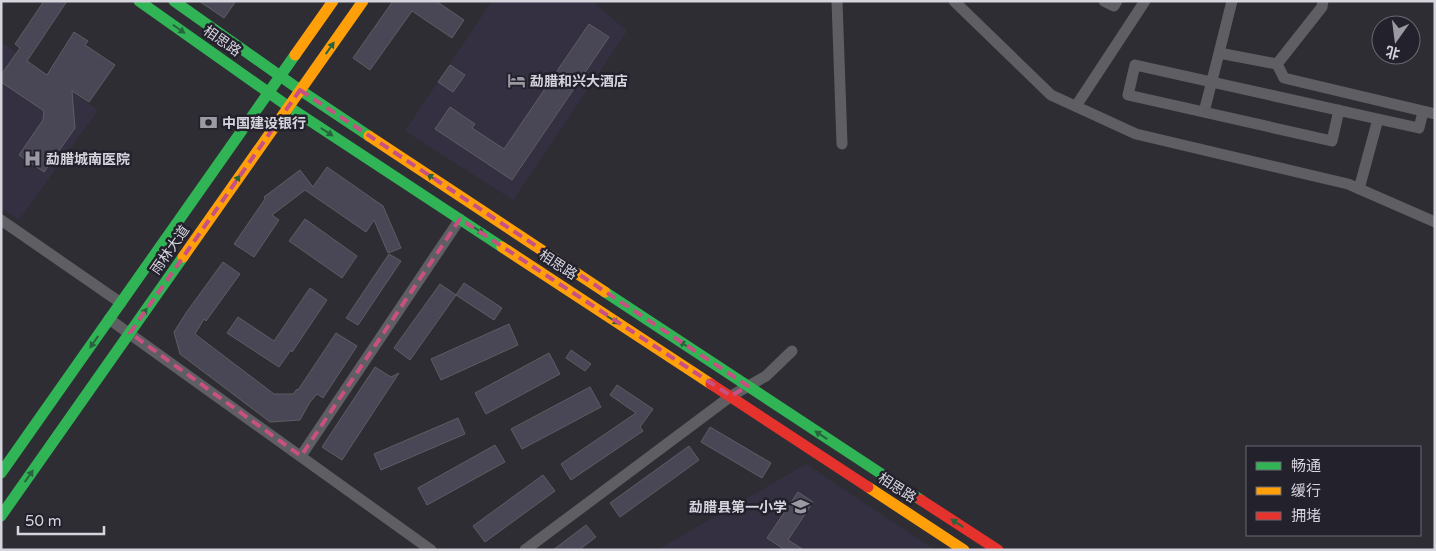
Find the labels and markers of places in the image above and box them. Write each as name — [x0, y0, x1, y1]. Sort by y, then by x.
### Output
hotel icon: 勐腊和兴大酒店 — [506, 71, 526, 91]
place label: 勐腊和兴大酒店 — [530, 73, 628, 90]
bank icon: 中国建设银行 — [198, 113, 218, 133]
place label: 中国建设银行 — [222, 115, 306, 132]
hospital icon: 勐腊城南医院 — [22, 149, 42, 169]
place label: 勐腊城南医院 — [46, 151, 130, 168]
school or university icon: 勐腊县第一小学 — [791, 497, 811, 517]
place label: 勐腊县第一小学 — [689, 499, 787, 516]

